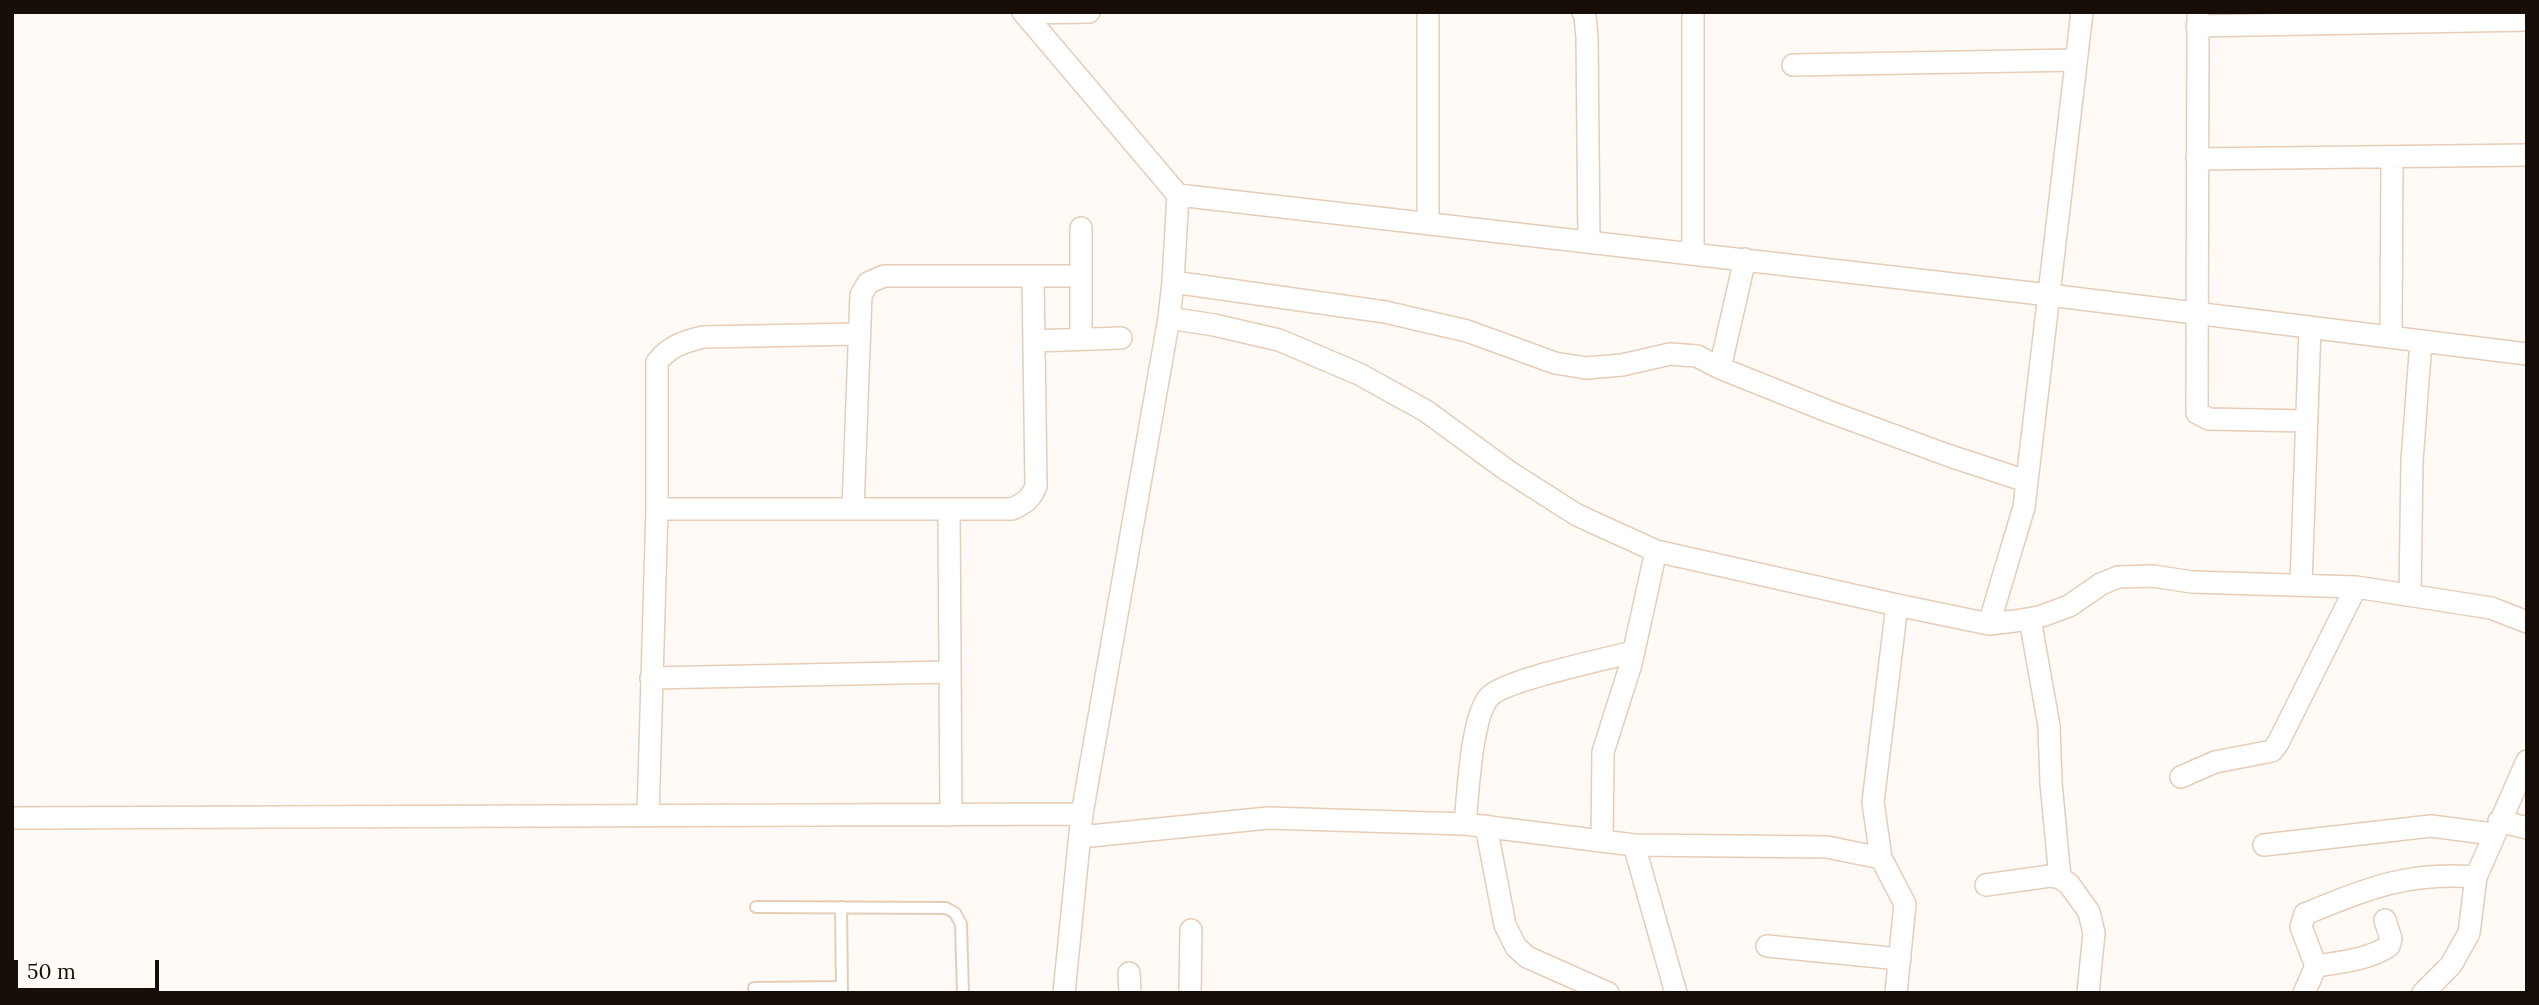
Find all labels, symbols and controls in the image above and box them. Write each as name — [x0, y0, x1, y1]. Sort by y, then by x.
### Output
scale bar — [18, 946, 163, 990]
text: 50 m — [27, 958, 76, 985]

